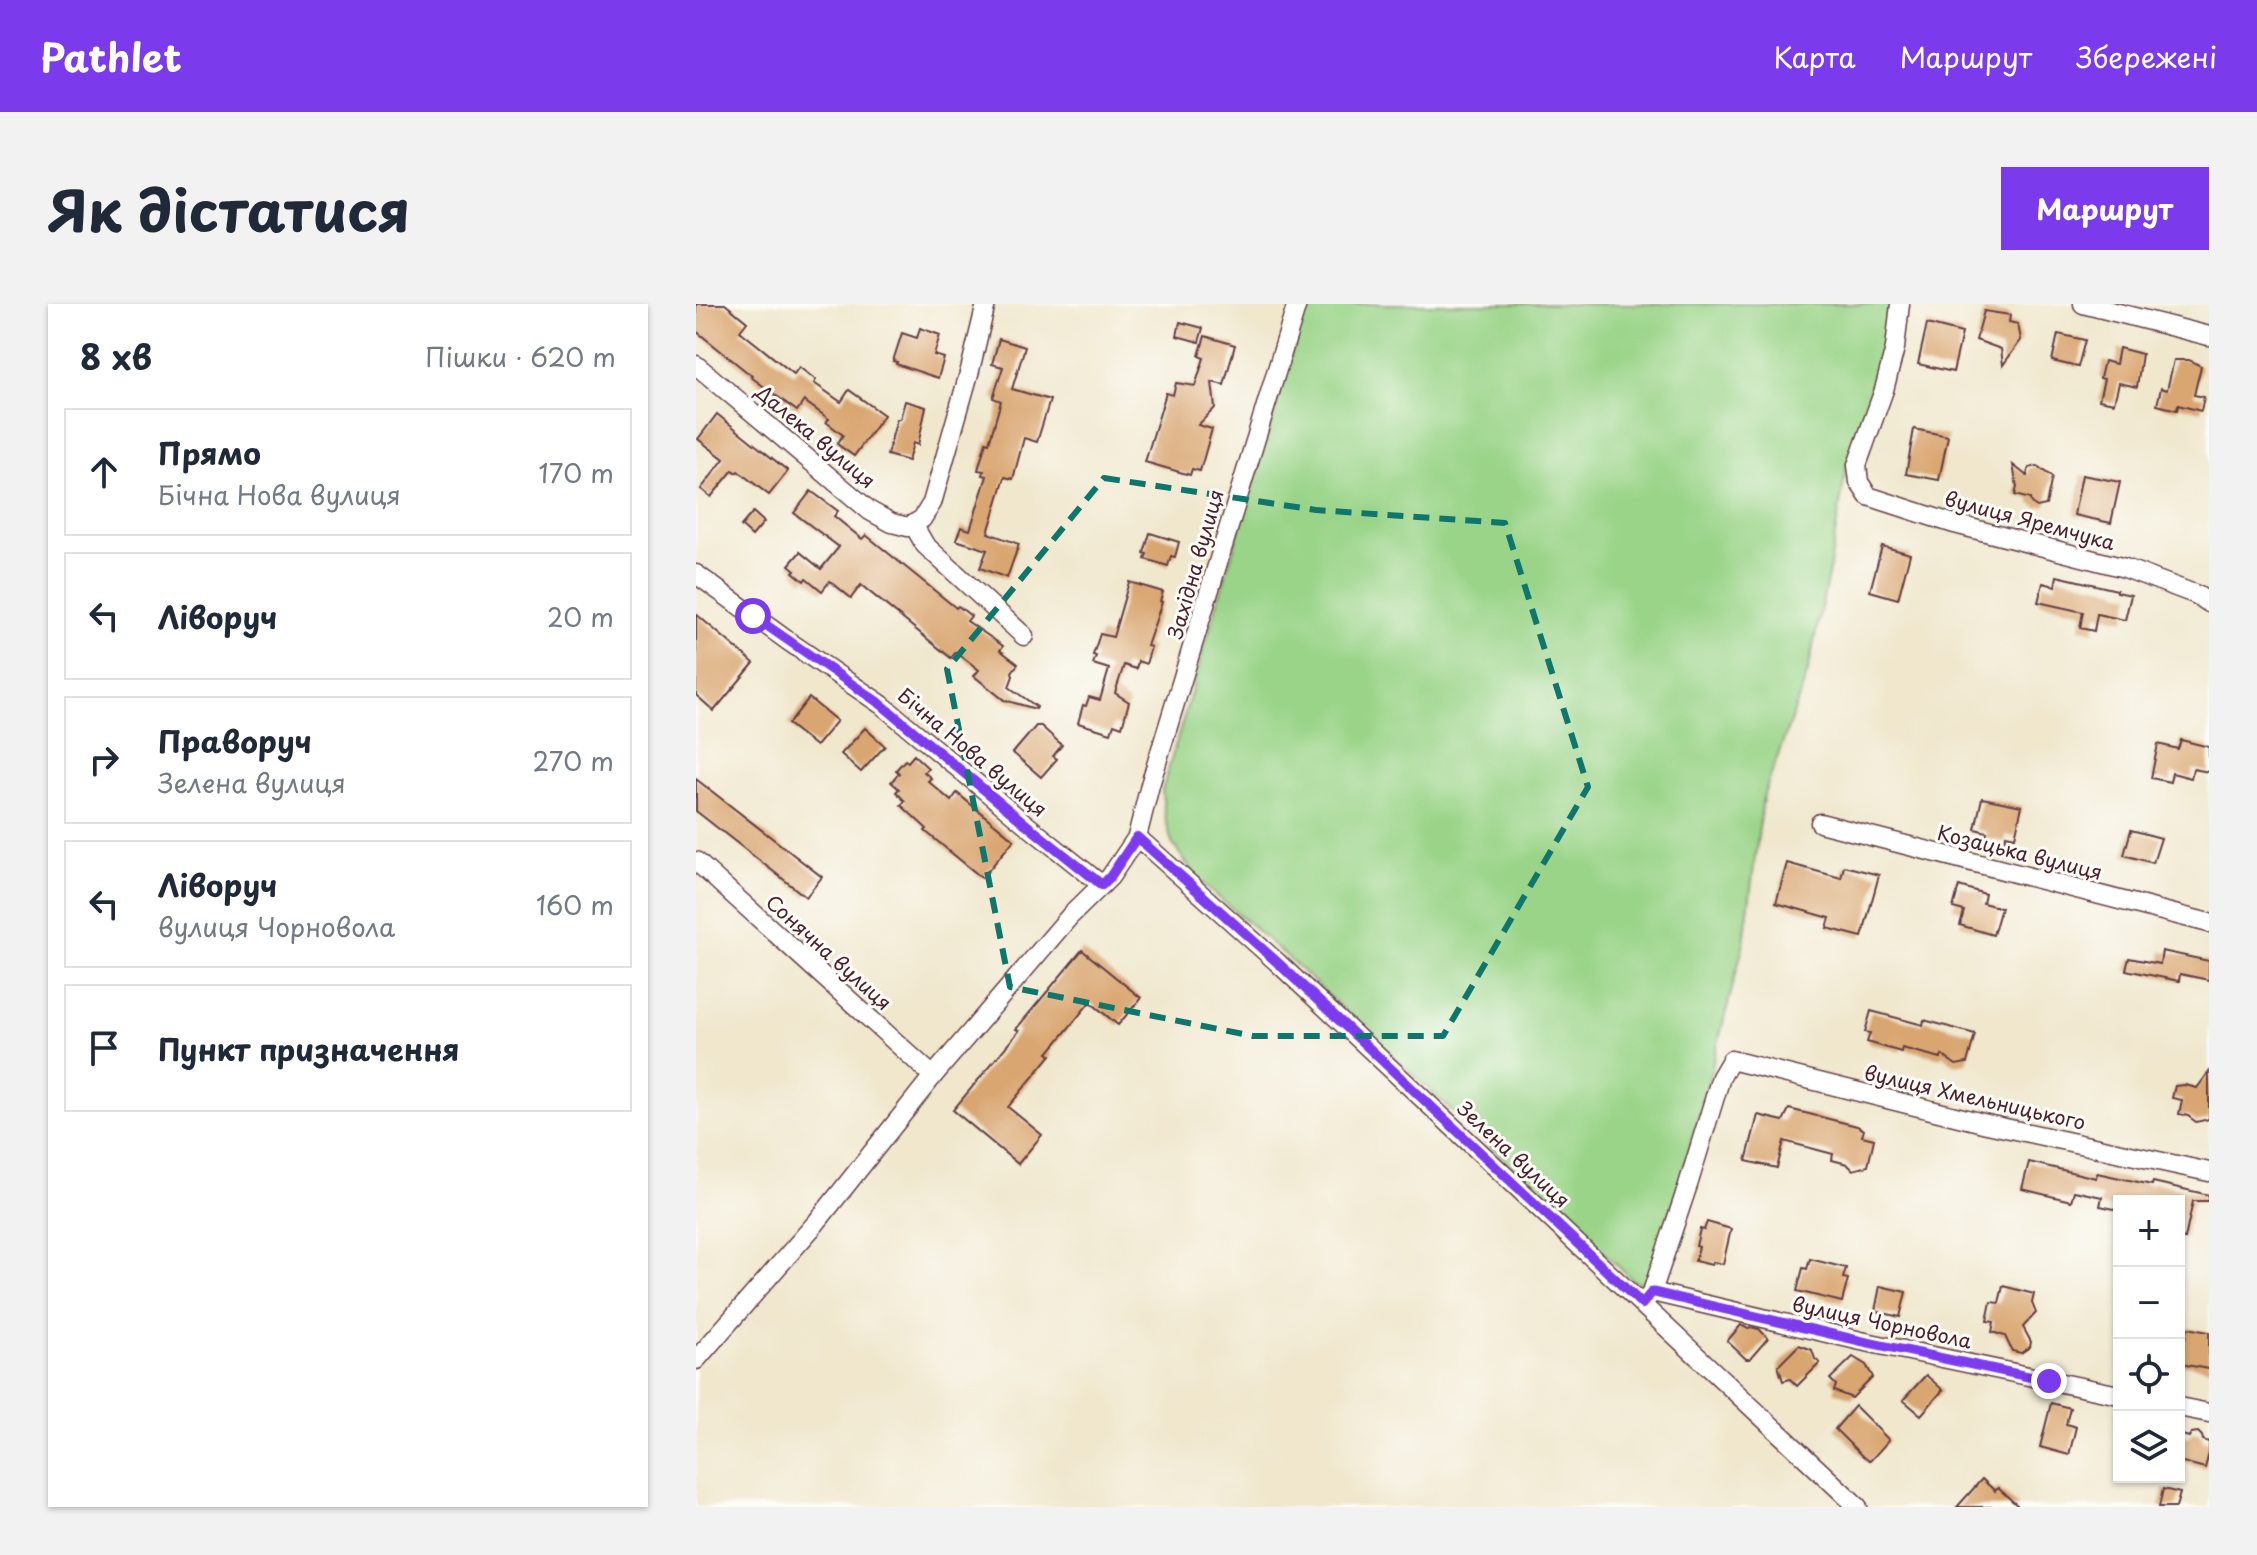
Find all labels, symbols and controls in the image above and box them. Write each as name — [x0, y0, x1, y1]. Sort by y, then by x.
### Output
text: Pathlet — [40, 28, 182, 85]
text: Карта — [1773, 35, 1856, 78]
text: Маршрут — [1900, 35, 2032, 78]
text: Збережені — [2076, 35, 2217, 78]
text: Як дістатися — [48, 166, 410, 251]
button: Маршрут — [2001, 167, 2209, 250]
text: 8 хв — [80, 330, 152, 382]
text: Пішки · 620 m — [425, 337, 616, 376]
street label: Далека вулиця — [749, 376, 882, 495]
text: Прямо — [158, 430, 261, 475]
icon: ahead — [82, 450, 126, 494]
text: 170 m — [539, 453, 614, 492]
text: Бічна Нова вулиця — [158, 475, 401, 514]
street label: вулиця Яремчука — [1942, 483, 2119, 557]
street label: Західна вулиця — [1159, 486, 1231, 642]
icon: left — [82, 594, 126, 638]
text: Ліворуч — [158, 594, 277, 639]
text: 20 m — [547, 597, 614, 636]
route start — [735, 598, 771, 634]
street label: Бічна Нова вулиця — [892, 680, 1054, 824]
text: Праворуч — [158, 718, 312, 763]
icon: right — [82, 738, 126, 782]
text: 270 m — [533, 741, 614, 780]
text: Зелена вулиця — [158, 763, 346, 802]
street label: Козацька вулиця — [1934, 817, 2106, 887]
text: Ліворуч — [158, 862, 277, 907]
icon: left — [82, 882, 126, 926]
text: 160 m — [536, 885, 614, 924]
street label: Сонячна вулиця — [759, 887, 899, 1017]
text: вулиця Чорновола — [158, 907, 395, 946]
icon: arrive — [82, 1026, 126, 1070]
text: Пункт призначення — [158, 1026, 459, 1071]
street label: вулиця Хмельницького — [1861, 1057, 2089, 1137]
street label: Зелена вулиця — [1451, 1094, 1577, 1214]
map controls — [2113, 1195, 2185, 1483]
button: + — [2113, 1195, 2185, 1267]
button: − — [2113, 1267, 2185, 1339]
street label: вулиця Чорновола — [1790, 1288, 1975, 1356]
button: locate — [2113, 1339, 2185, 1411]
route end — [2031, 1363, 2067, 1399]
button: layers — [2113, 1411, 2185, 1483]

